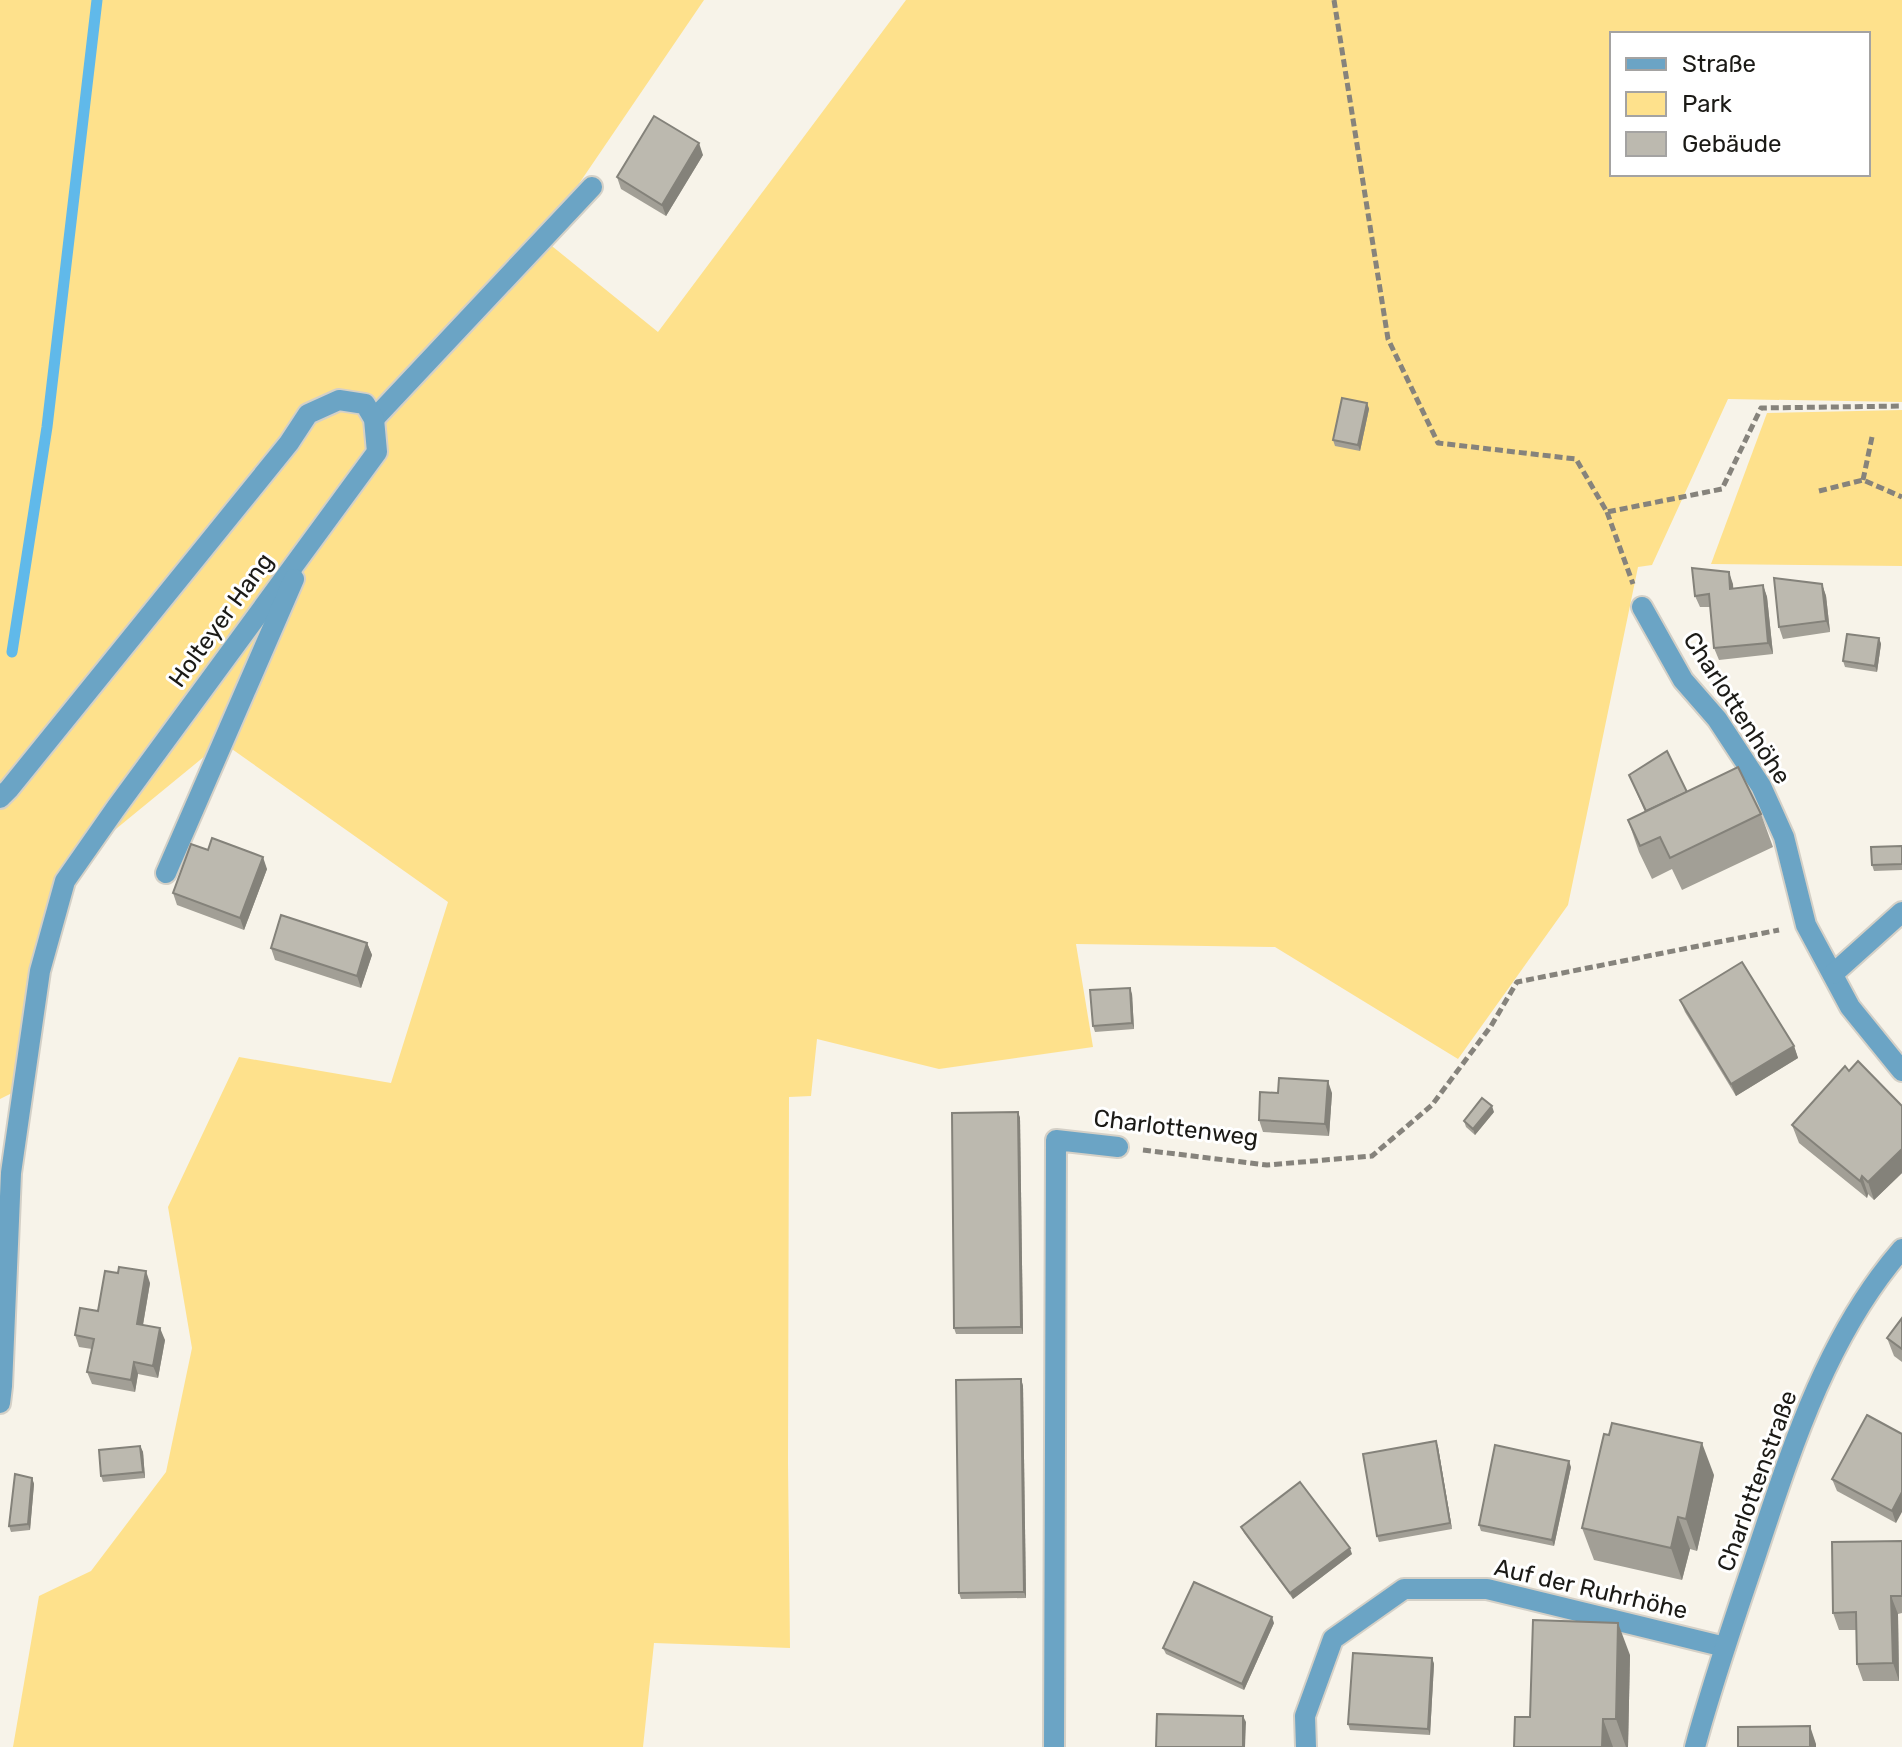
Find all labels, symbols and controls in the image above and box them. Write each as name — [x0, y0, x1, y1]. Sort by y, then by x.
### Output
legend — [1610, 32, 1870, 176]
text: Straße — [1682, 50, 1756, 78]
text: Park — [1682, 90, 1733, 118]
text: Gebäude — [1682, 130, 1781, 158]
street label: Holteyer Hang — [163, 547, 279, 693]
street label: Charlottenhöhe — [1677, 627, 1797, 789]
street label: Charlottenweg — [1092, 1104, 1260, 1152]
street label: Charlottenstraße — [1711, 1387, 1803, 1575]
street label: Auf der Ruhrhöhe — [1492, 1553, 1690, 1625]

